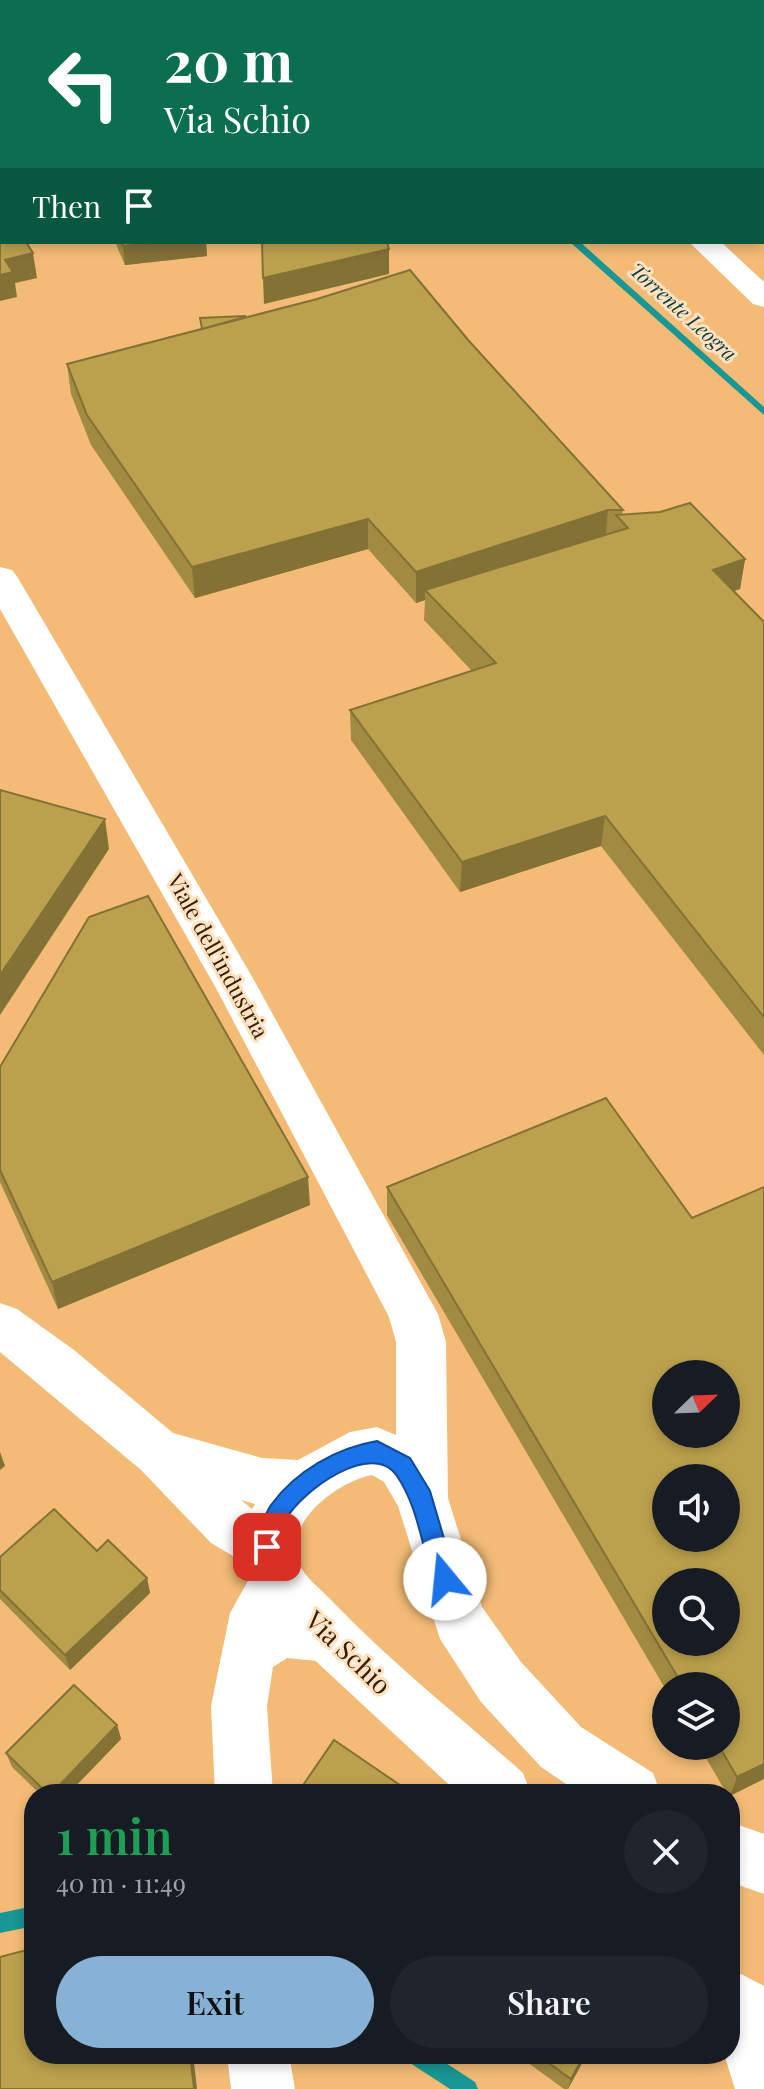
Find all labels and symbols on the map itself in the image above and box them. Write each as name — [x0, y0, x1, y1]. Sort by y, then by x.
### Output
water label: Torrente Leogra — [625, 256, 743, 366]
street label: Viale dell'industria — [161, 867, 277, 1043]
north arrow — [652, 1360, 740, 1448]
pin — [233, 1513, 301, 1581]
position arrow — [403, 1537, 487, 1621]
street label: Via Schio — [298, 1602, 399, 1701]

